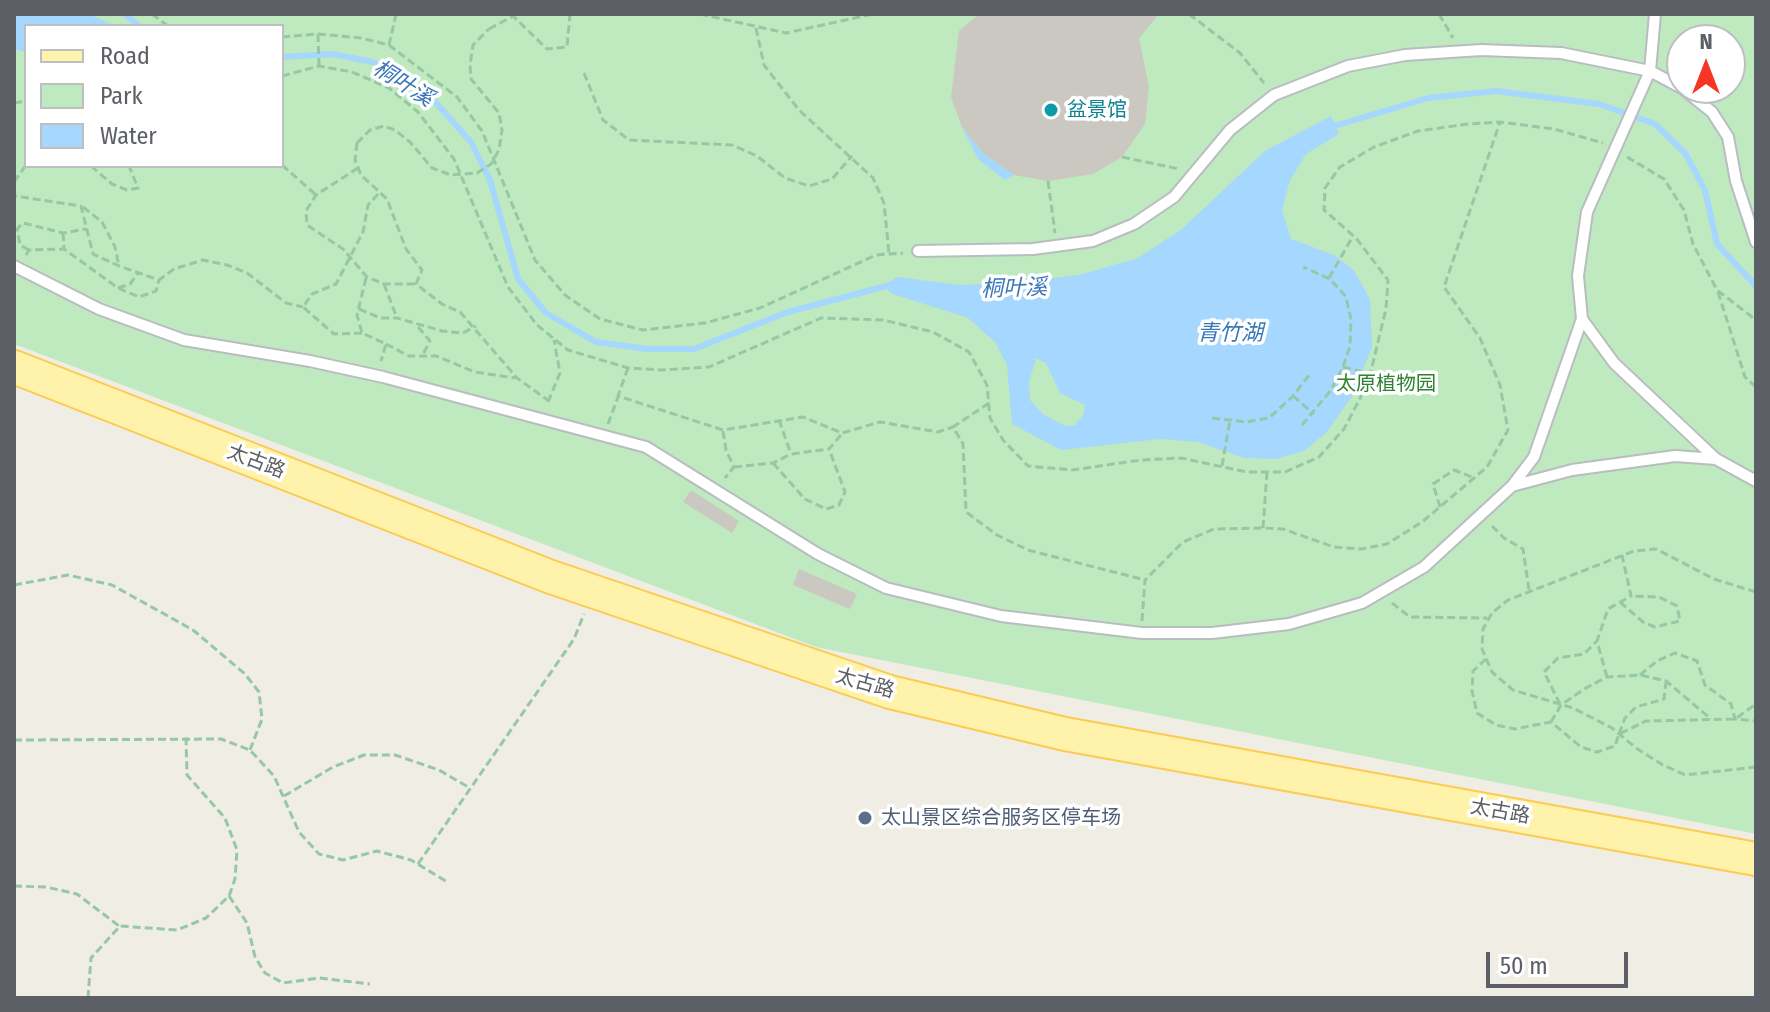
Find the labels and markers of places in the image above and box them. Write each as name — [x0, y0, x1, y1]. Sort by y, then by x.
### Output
place label: 盆景馆 — [1067, 98, 1127, 122]
marker: 盆景馆 — [1042, 101, 1060, 119]
place label: 太山景区综合服务区停车场 — [881, 806, 1121, 830]
marker: 太山景区综合服务区停车场 — [856, 809, 874, 827]

